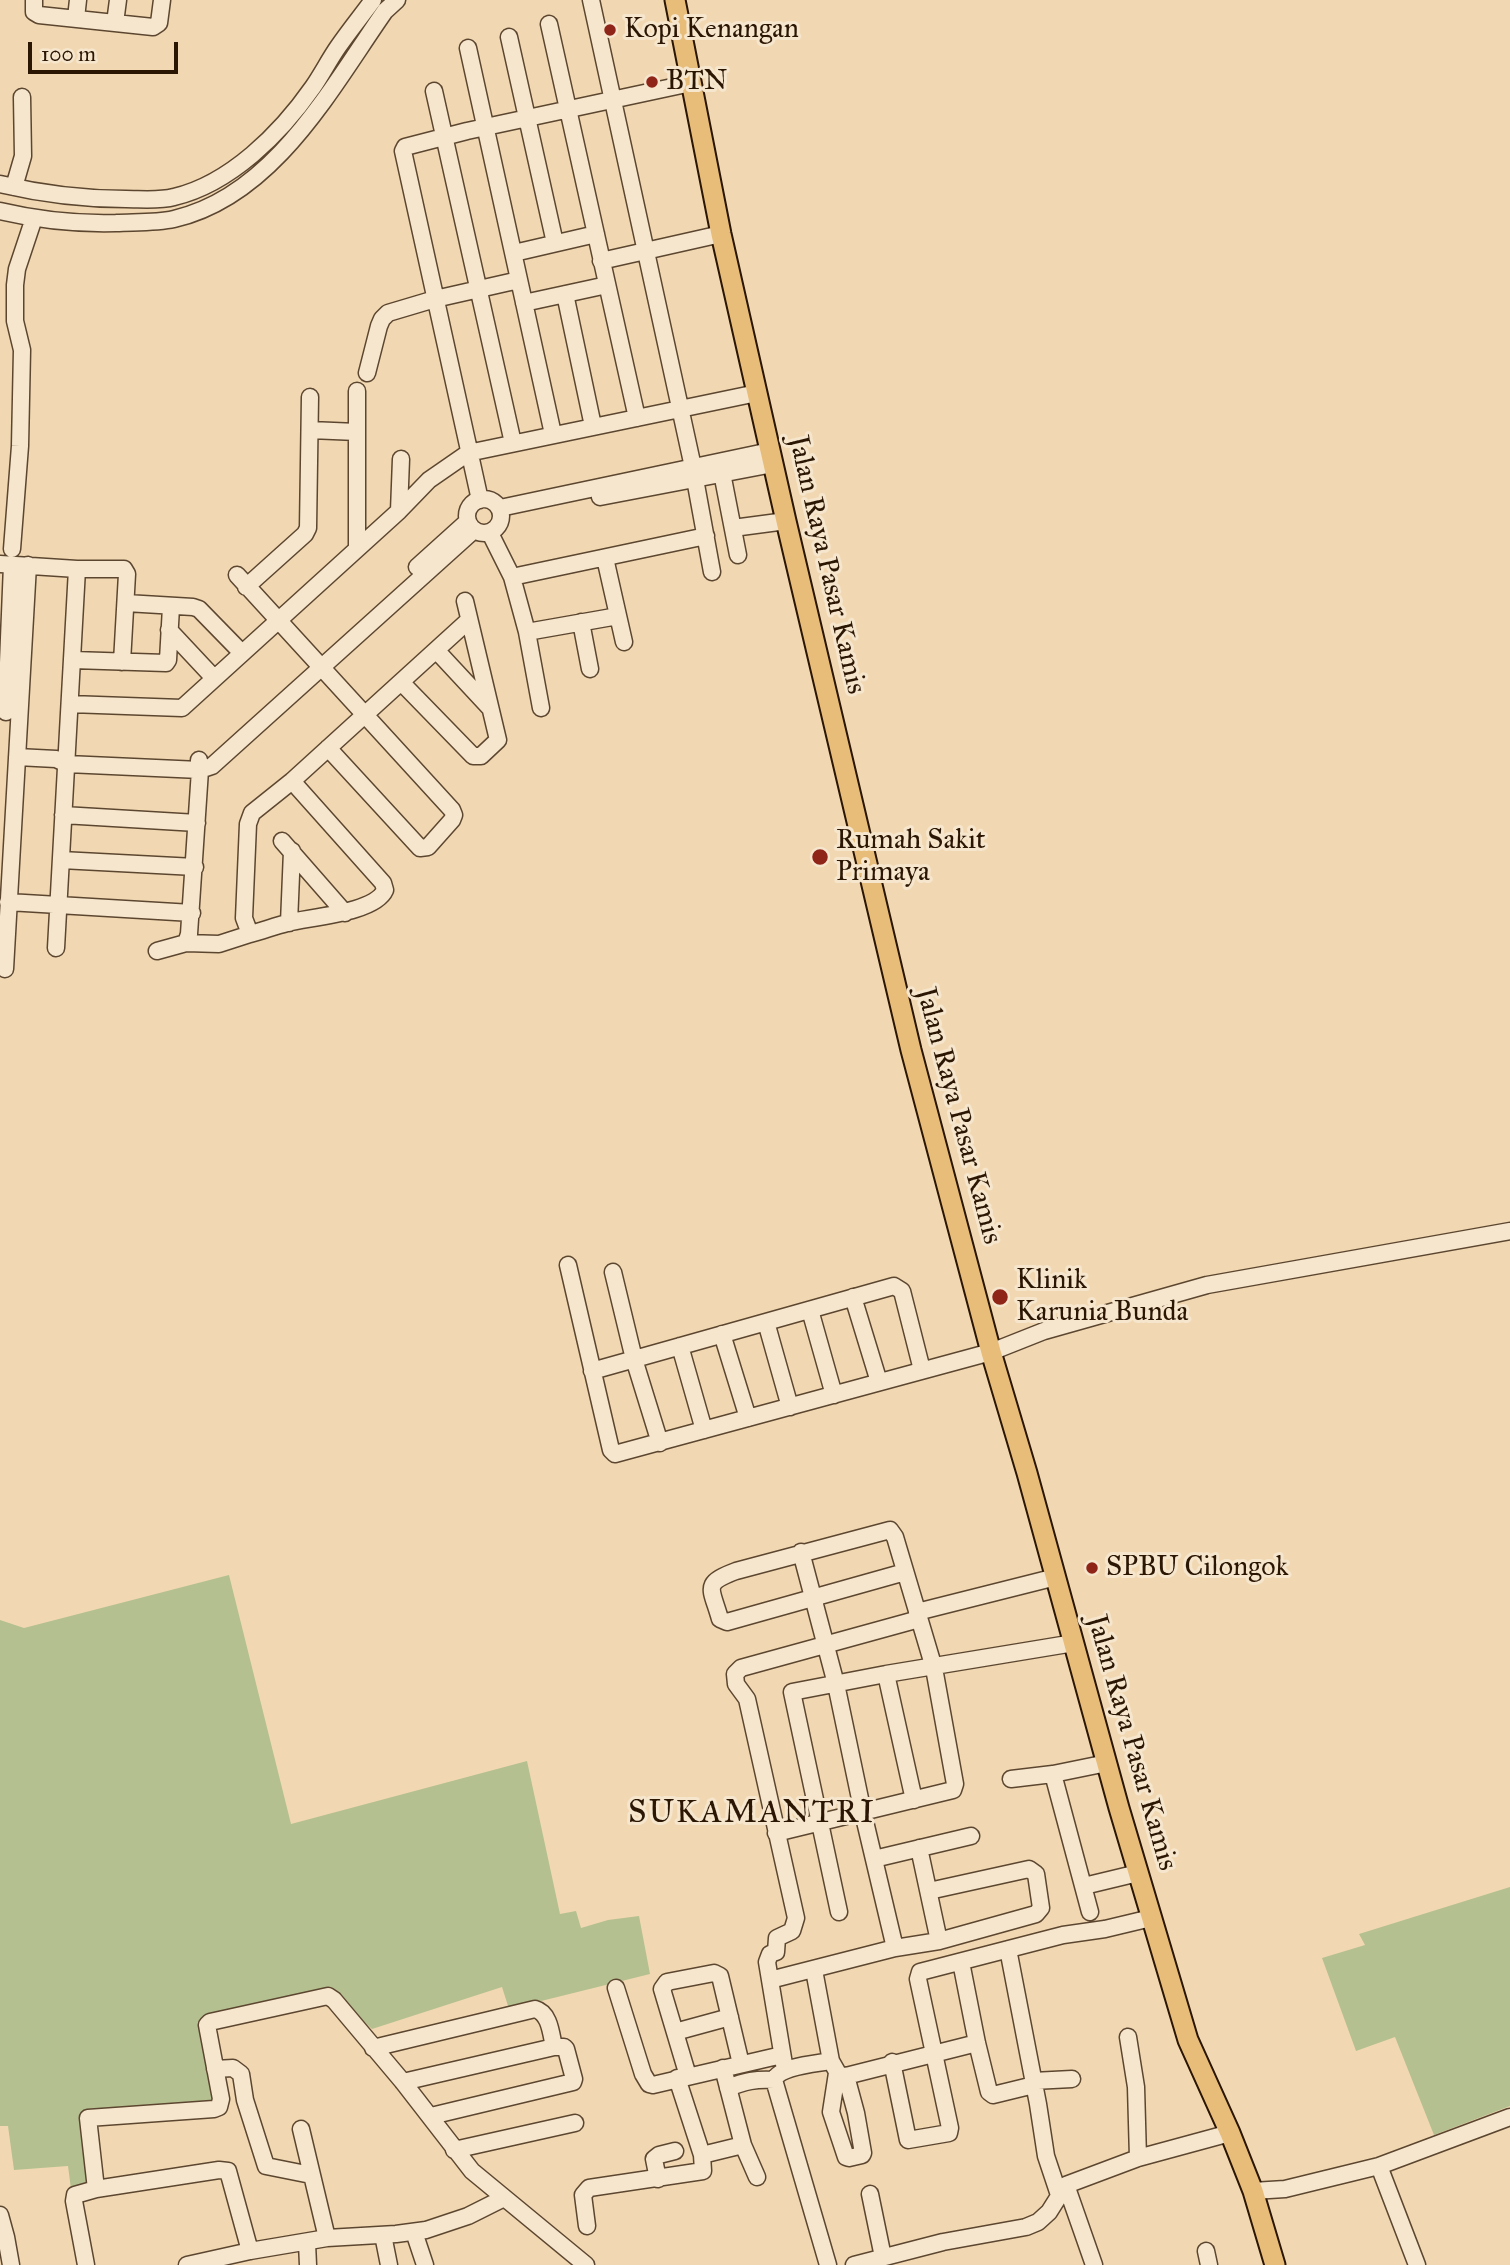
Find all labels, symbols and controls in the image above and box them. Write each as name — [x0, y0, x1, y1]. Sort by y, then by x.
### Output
place label: Kopi Kenangan — [624, 13, 799, 47]
marker: Kopi Kenangan — [602, 22, 618, 38]
scale bar — [32, 28, 182, 72]
text: 100 m — [41, 41, 96, 67]
place label: BTN — [666, 65, 727, 99]
marker: BTN — [644, 74, 660, 90]
street label: Jalan Raya Pasar Kamis — [780, 433, 872, 697]
place label: Rumah Sakit Primaya — [836, 824, 986, 890]
marker: Rumah Sakit Primaya — [810, 847, 830, 867]
street label: Jalan Raya Pasar Kamis — [908, 984, 1008, 1248]
place label: Klinik Karunia Bunda — [1016, 1264, 1188, 1330]
marker: Klinik Karunia Bunda — [990, 1287, 1010, 1307]
place label: SPBU Cilongok — [1106, 1551, 1288, 1585]
marker: SPBU Cilongok — [1084, 1560, 1100, 1576]
street label: Jalan Raya Pasar Kamis — [1078, 1611, 1184, 1875]
district label: SUKAMANTRI — [629, 1795, 875, 1833]

